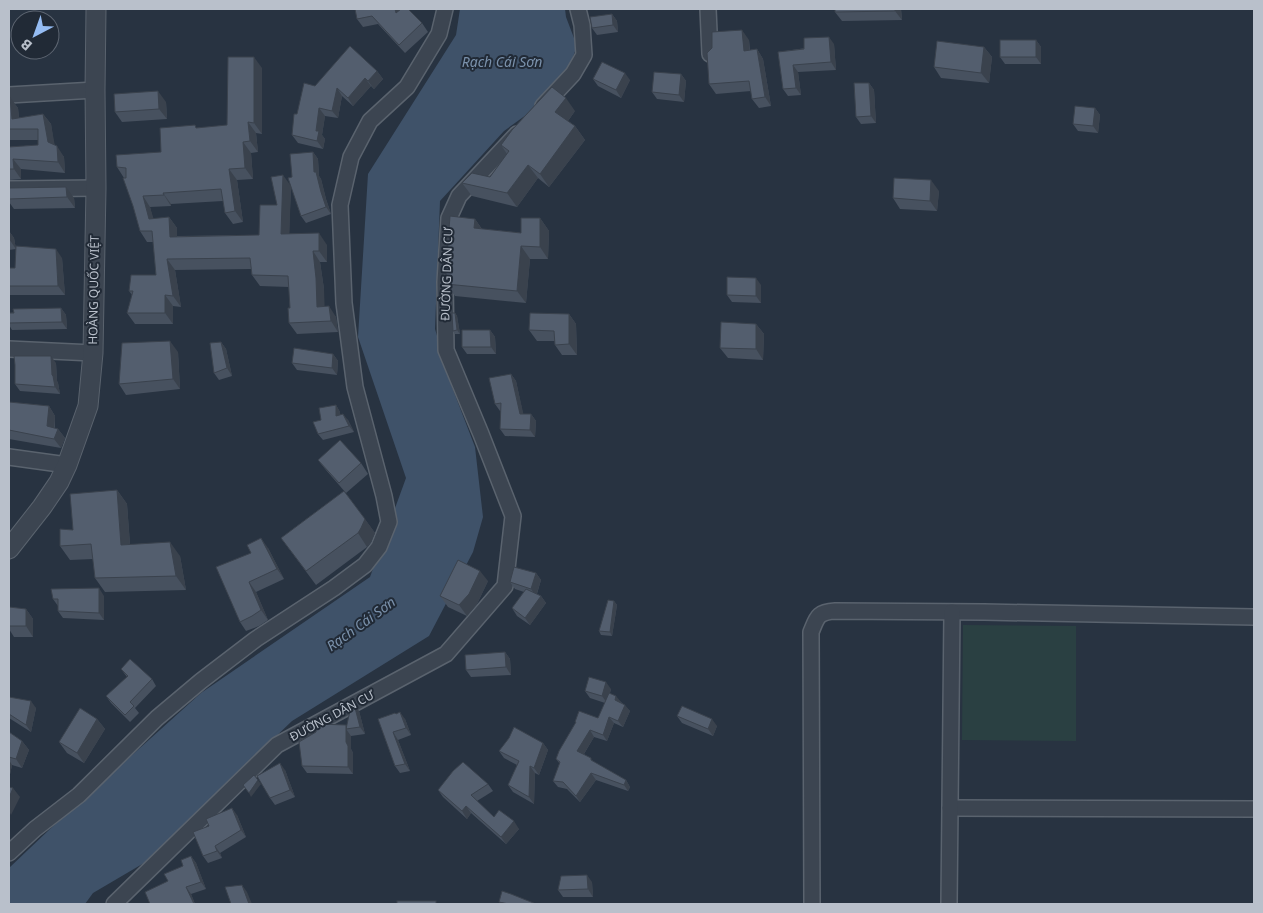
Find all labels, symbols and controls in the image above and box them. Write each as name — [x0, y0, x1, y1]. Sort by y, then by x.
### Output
north arrow — [10, 10, 60, 60]
text: B — [16, 35, 36, 55]
water label: Rạch Cái Sơn — [462, 52, 542, 71]
street label: ĐƯỜNG DÂN CƯ — [436, 226, 457, 321]
street label: HOÀNG QUỐC VIỆT — [84, 235, 103, 345]
water label: Rạch Cái Sơn — [323, 592, 399, 655]
street label: ĐƯỜNG DÂN CƯ — [286, 686, 378, 745]

